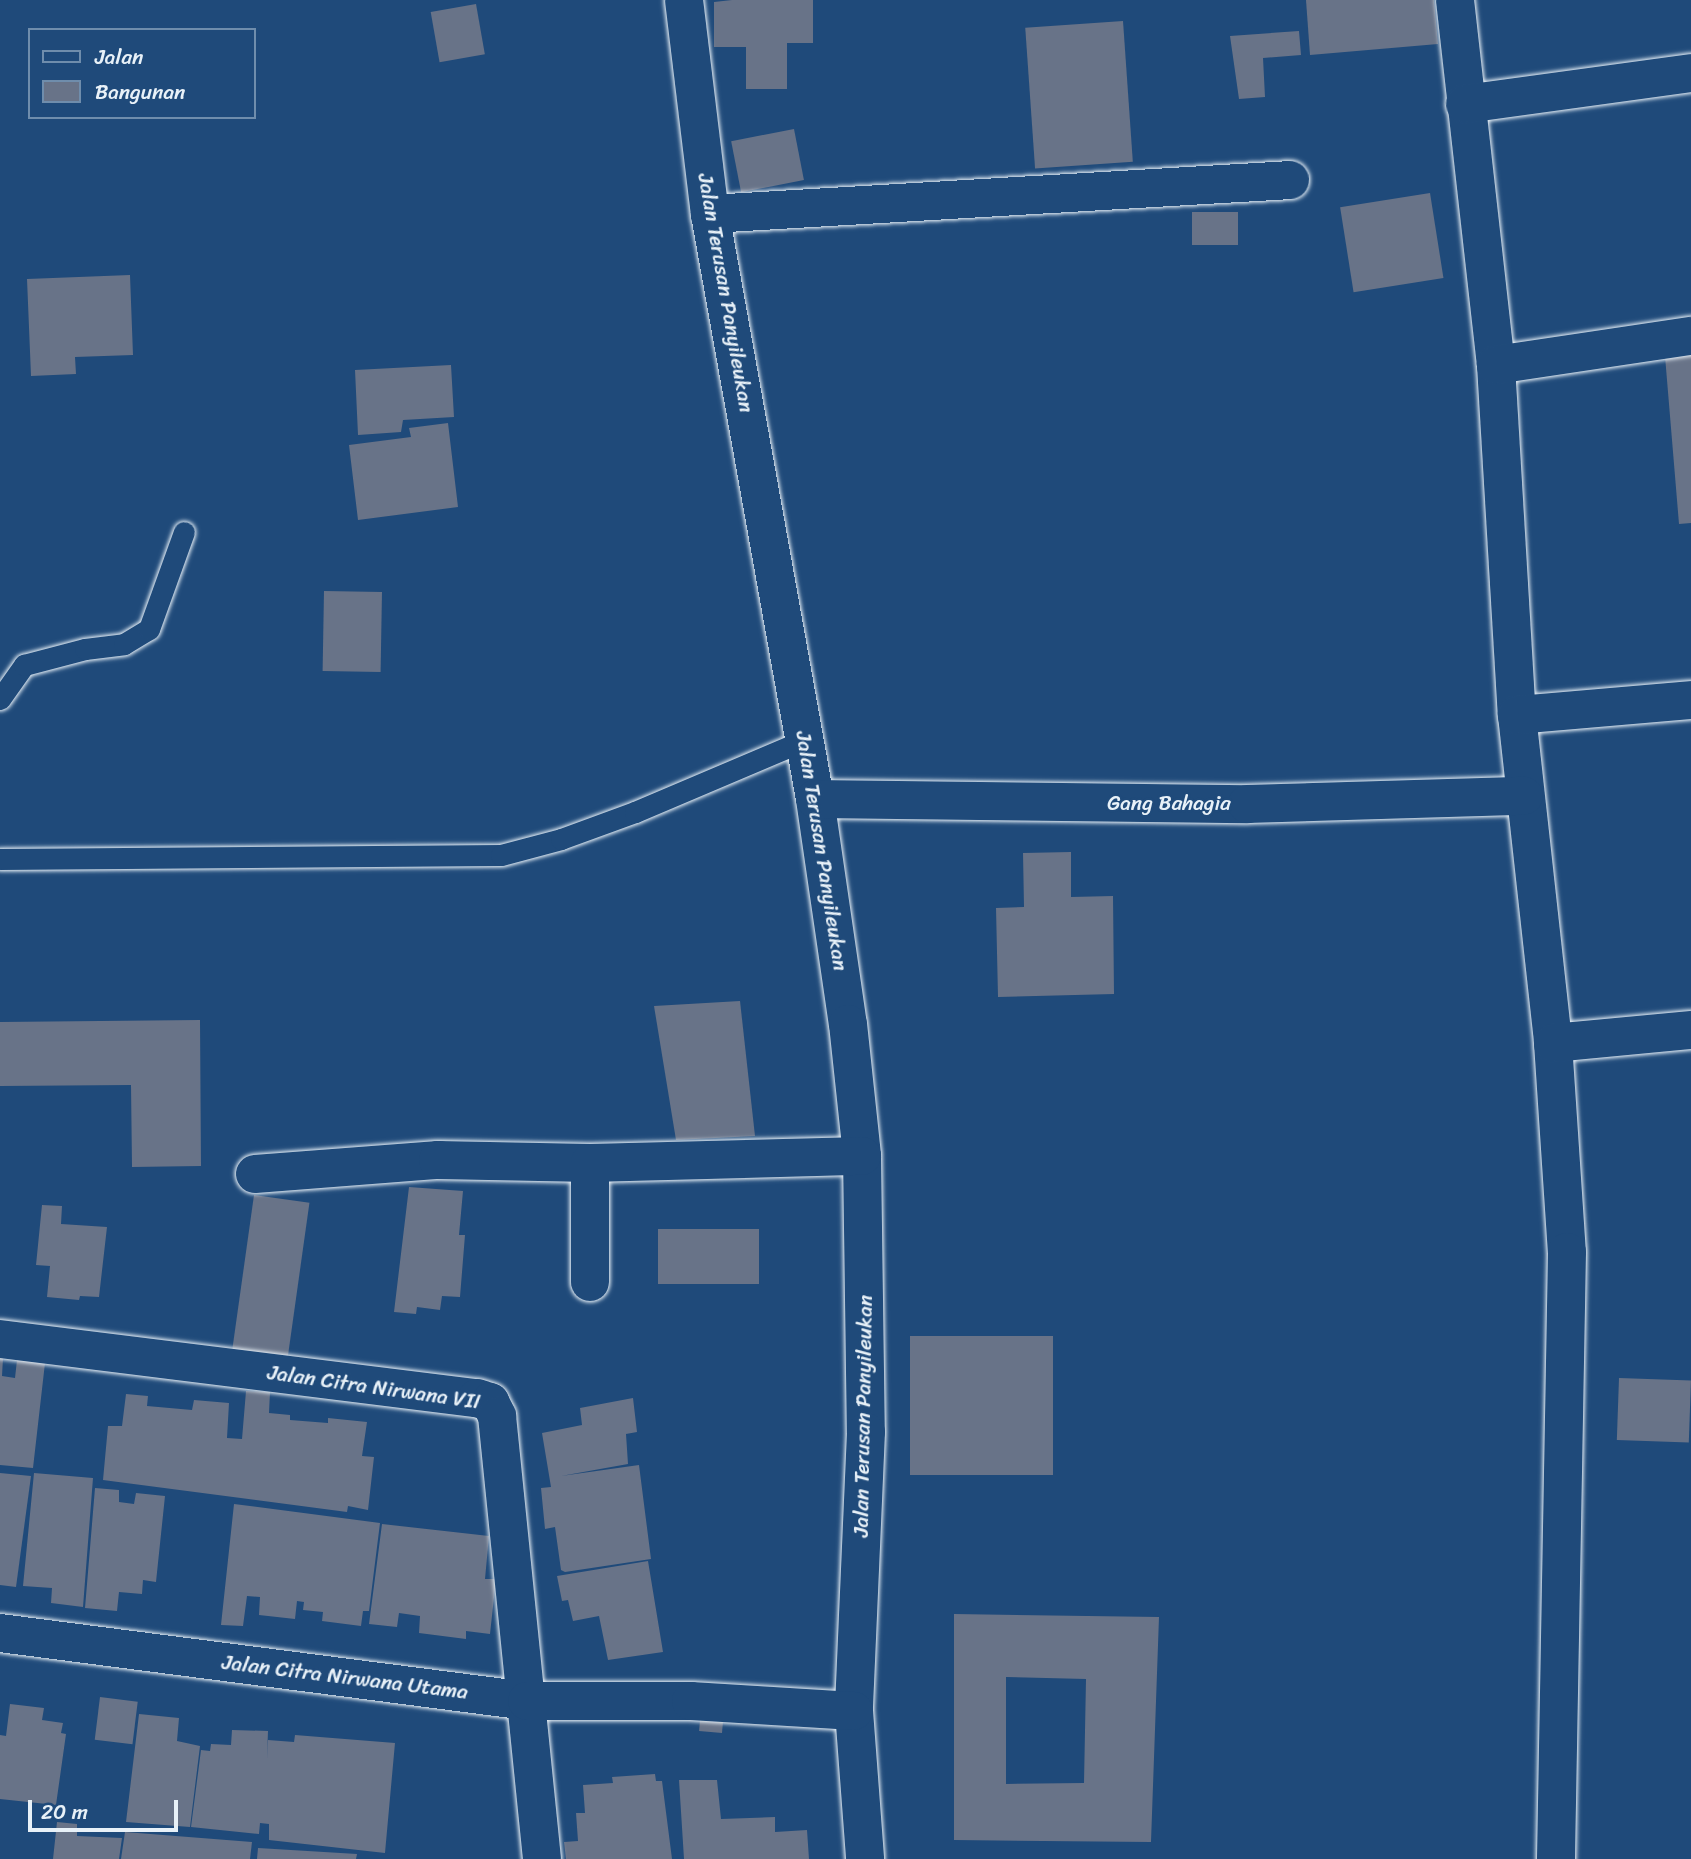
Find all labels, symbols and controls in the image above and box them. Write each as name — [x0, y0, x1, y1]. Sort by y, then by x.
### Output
legend — [28, 28, 256, 119]
text: Jalan — [95, 38, 143, 76]
text: Bangunan — [95, 73, 185, 111]
street label: Jalan Terusan Panyileukan — [693, 171, 759, 415]
street label: Jalan Terusan Panyileukan — [791, 729, 853, 973]
street label: Gang Bahagia — [1107, 790, 1231, 816]
street label: Jalan Terusan Panyileukan — [848, 1294, 878, 1538]
street label: Jalan Citra Nirwana VII — [266, 1360, 482, 1414]
street label: Jalan Citra Nirwana Utama — [220, 1649, 470, 1705]
scale bar — [32, 1786, 182, 1830]
text: 20 m — [41, 1793, 88, 1831]

